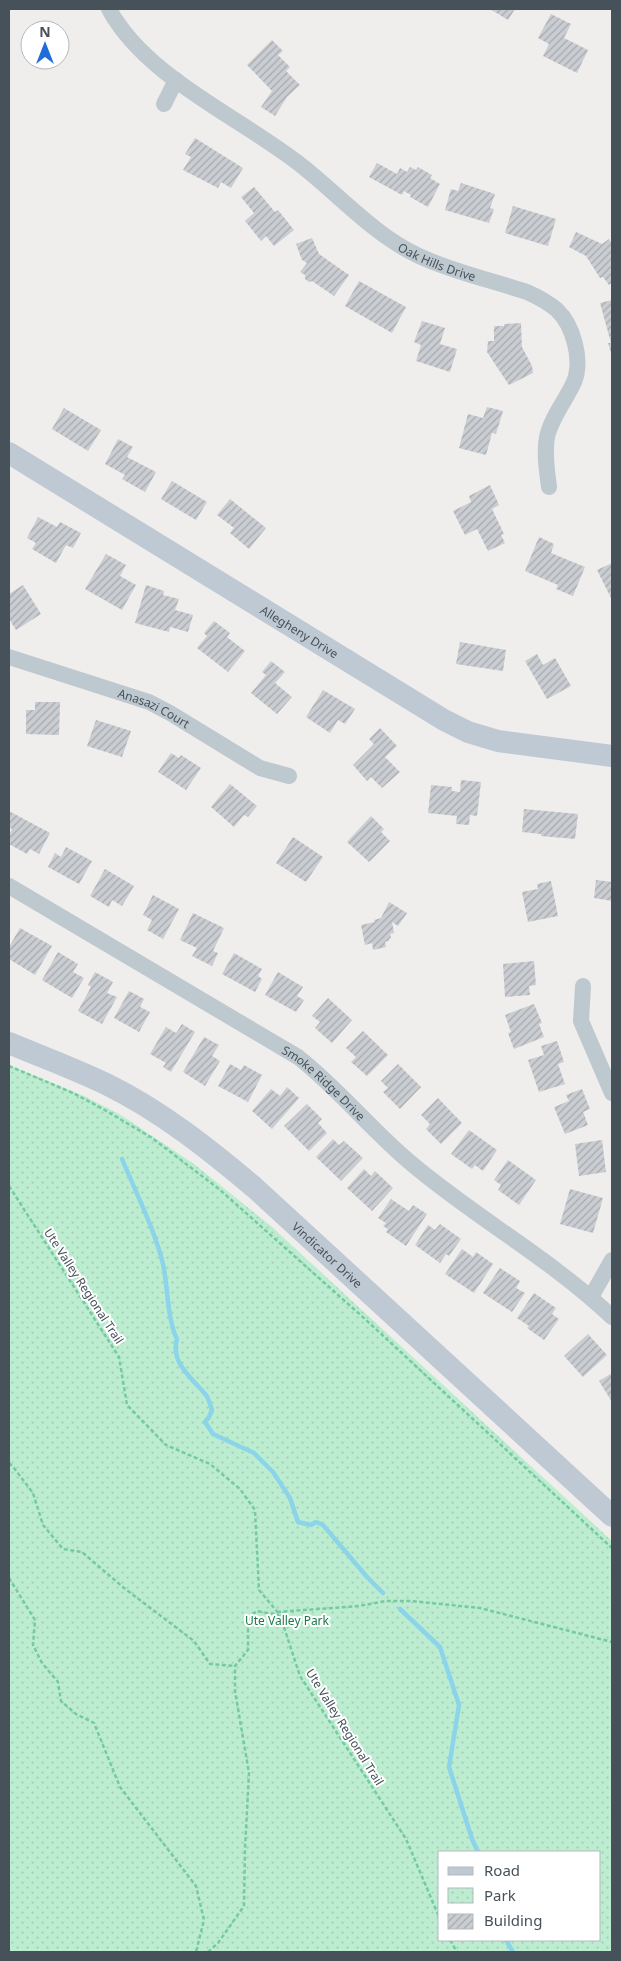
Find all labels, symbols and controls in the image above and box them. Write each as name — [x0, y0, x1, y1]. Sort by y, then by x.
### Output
north arrow — [20, 20, 70, 70]
text: N — [39, 22, 51, 41]
street label: Oak Hills Drive — [395, 238, 478, 285]
street label: Allegheny Drive — [257, 601, 342, 662]
street label: Anasazi Court — [116, 684, 194, 732]
street label: Smoke Ridge Drive — [279, 1041, 369, 1124]
street label: Vindicator Drive — [289, 1218, 367, 1292]
street label: Ute Valley Regional Trail — [40, 1225, 128, 1347]
park label: Ute Valley Park — [245, 1612, 330, 1629]
street label: Ute Valley Regional Trail — [302, 1665, 388, 1789]
legend — [438, 1851, 601, 1941]
text: Road — [484, 1860, 520, 1880]
text: Park — [484, 1885, 516, 1905]
text: Building — [484, 1910, 542, 1930]

